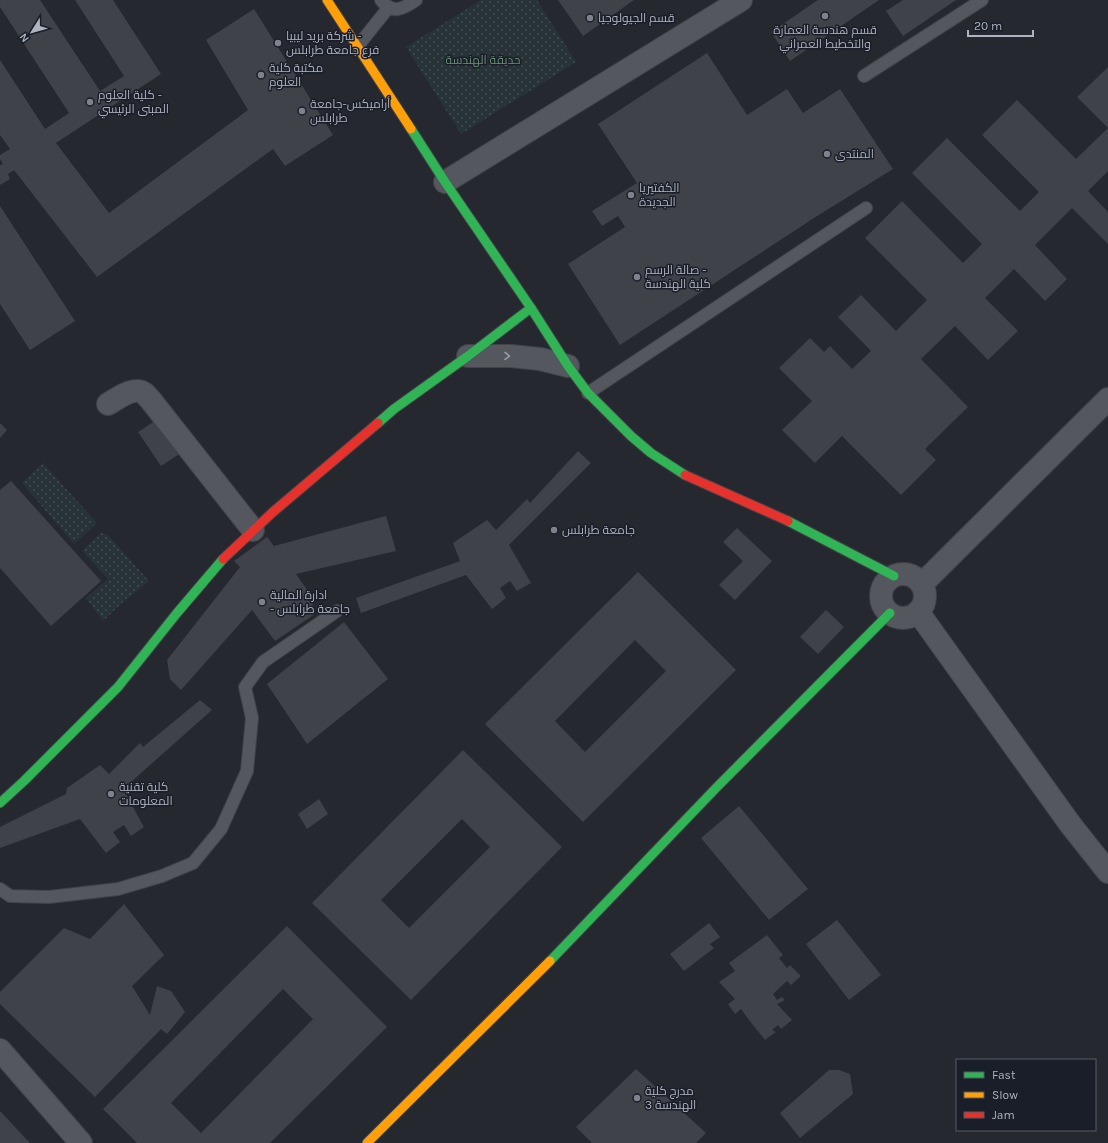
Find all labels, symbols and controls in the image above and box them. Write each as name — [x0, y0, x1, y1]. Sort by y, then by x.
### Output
place label: قسم الجيولوجيا — [598, 11, 675, 26]
marker: قسم هندسة العمارة والتخطيط العمراني — [820, 11, 830, 21]
north arrow — [12, 12, 52, 52]
scale bar — [968, 12, 1033, 38]
marker: قسم الجيولوجيا — [585, 13, 595, 23]
text: 20 m — [974, 19, 1002, 33]
place label: قسم هندسة العمارة والتخطيط العمراني — [773, 23, 877, 54]
place label: شركة بريد ليبيا - فرع جامعة طرابلس — [286, 29, 379, 58]
text: N — [17, 31, 32, 45]
marker: شركة بريد ليبيا - فرع جامعة طرابلس — [273, 38, 283, 48]
park label: حديقة الهندسة — [446, 53, 521, 67]
place label: مكتبة كلية العلوم — [269, 61, 323, 90]
marker: مكتبة كلية العلوم — [256, 70, 266, 80]
place label: كلية العلوم - المبنى الرئيسي — [98, 88, 169, 119]
place label: أراميكس-جامعة طرابلس — [310, 96, 390, 125]
marker: كلية العلوم - المبنى الرئيسي — [85, 97, 95, 107]
marker: أراميكس-جامعة طرابلس — [297, 106, 307, 116]
place label: المنتدى — [835, 147, 874, 161]
marker: المنتدى — [822, 149, 832, 159]
place label: الكفتيريا الجديدة — [639, 181, 679, 209]
marker: الكفتيريا الجديدة — [626, 190, 636, 200]
place label: صالة الرسم - كلية الهندسة — [645, 263, 711, 291]
marker: صالة الرسم - كلية الهندسة — [632, 272, 642, 282]
one-way arrow — [504, 352, 510, 360]
place label: جامعة طرابلس — [562, 523, 635, 537]
marker: جامعة طرابلس — [549, 525, 559, 535]
place label: ادارة المالية - جامعة طرابلس — [270, 588, 350, 616]
marker: ادارة المالية - جامعة طرابلس — [257, 597, 267, 607]
place label: كلية تقنية المعلومات — [119, 780, 173, 808]
marker: كلية تقنية المعلومات — [106, 789, 116, 799]
legend — [956, 1059, 1096, 1131]
text: Fast — [992, 1068, 1016, 1082]
place label: مدرج كلية الهندسة 3 — [645, 1084, 696, 1112]
text: Slow — [992, 1088, 1018, 1102]
marker: مدرج كلية الهندسة 3 — [632, 1093, 642, 1103]
text: Jam — [992, 1108, 1015, 1122]

